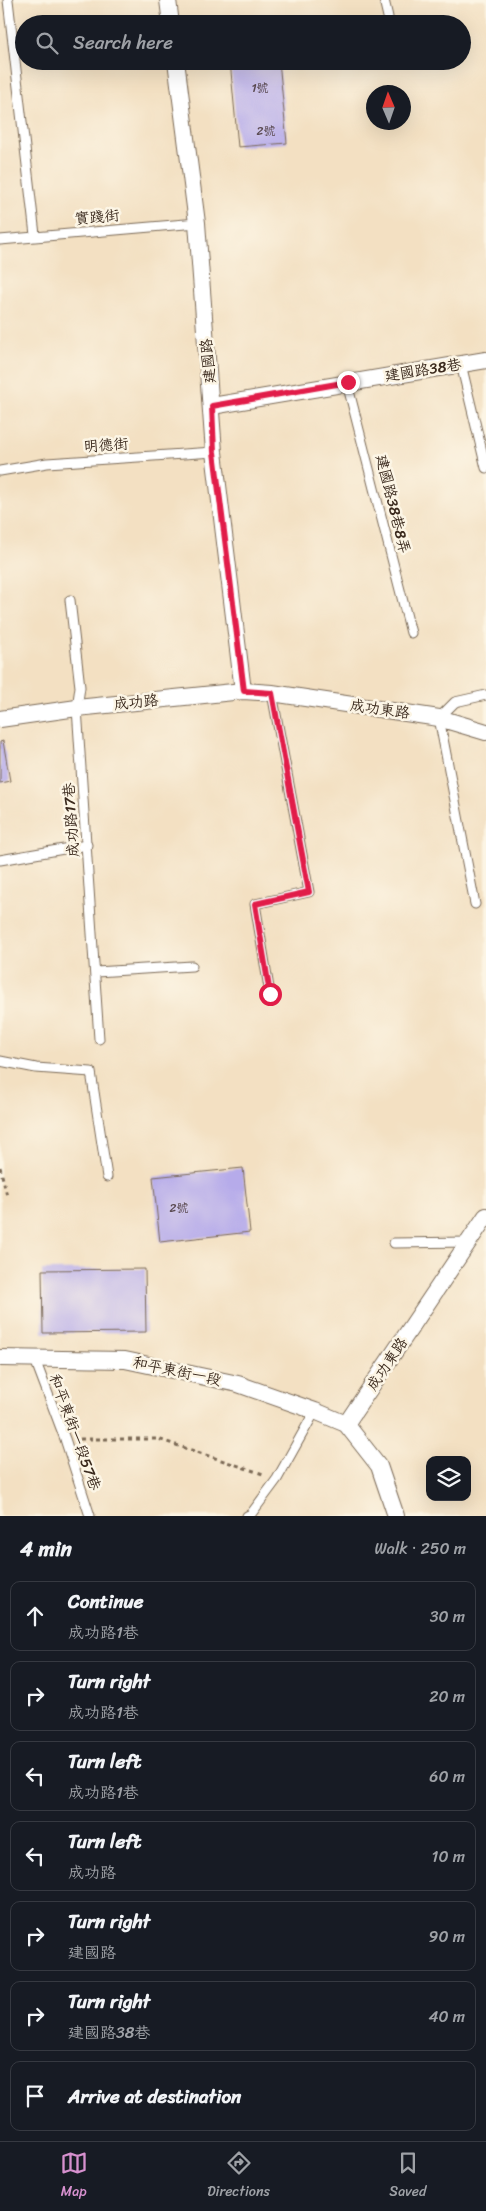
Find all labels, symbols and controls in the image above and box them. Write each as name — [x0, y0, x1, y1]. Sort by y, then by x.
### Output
search box — [15, 15, 471, 70]
text: Search here — [73, 26, 173, 59]
icon: search — [33, 29, 61, 57]
house number: 1號 — [251, 77, 269, 99]
north arrow — [366, 85, 411, 130]
house number: 2號 — [257, 120, 275, 142]
street label: 實踐街 — [73, 202, 121, 232]
street label: 建國路 — [193, 337, 223, 385]
street label: 建國路38巷 — [383, 351, 463, 389]
route end — [337, 371, 360, 394]
street label: 明德街 — [83, 430, 129, 460]
street label: 建國路38巷8弄 — [368, 452, 418, 556]
street label: 成功路 — [112, 687, 160, 717]
street label: 成功東路 — [348, 692, 412, 726]
street label: 成功路17巷 — [55, 782, 87, 858]
route start — [259, 983, 282, 1006]
house number: 2號 — [170, 1197, 188, 1219]
street label: 成功東路 — [359, 1332, 415, 1396]
street label: 和平東街一段 — [130, 1349, 224, 1393]
street label: 和平東街一段57巷 — [42, 1370, 108, 1494]
map controls — [426, 1456, 471, 1501]
button: layers — [426, 1456, 471, 1501]
text: 4 min — [20, 1530, 72, 1568]
text: Walk · 250 m — [374, 1534, 466, 1563]
text: Continue — [68, 1585, 144, 1618]
icon: ahead — [21, 1602, 49, 1630]
text: 30 m — [430, 1602, 465, 1631]
text: 成功路1巷 — [68, 1618, 139, 1647]
text: Turn right — [68, 1665, 150, 1698]
icon: right — [21, 1682, 49, 1710]
text: 20 m — [429, 1682, 465, 1711]
text: 成功路1巷 — [68, 1698, 139, 1727]
text: Turn left — [68, 1745, 141, 1778]
icon: left — [21, 1762, 49, 1790]
text: 60 m — [429, 1762, 465, 1791]
text: 成功路1巷 — [68, 1778, 139, 1807]
text: Turn left — [68, 1825, 141, 1858]
icon: left — [21, 1842, 49, 1870]
text: 10 m — [432, 1842, 465, 1871]
text: 成功路 — [68, 1858, 116, 1887]
text: Turn right — [68, 1905, 150, 1938]
icon: right — [21, 1922, 49, 1950]
text: 90 m — [429, 1922, 465, 1951]
text: 建國路 — [68, 1938, 116, 1967]
text: Turn right — [68, 1985, 150, 2018]
icon: right — [21, 2002, 49, 2030]
text: 40 m — [428, 2002, 465, 2031]
text: 建國路38巷 — [68, 2018, 150, 2047]
text: Arrive at destination — [68, 2080, 241, 2113]
icon: arrive — [21, 2082, 49, 2110]
tab: Map — [60, 2149, 88, 2204]
tab: Directions — [207, 2149, 270, 2204]
tab: Saved — [389, 2149, 426, 2204]

